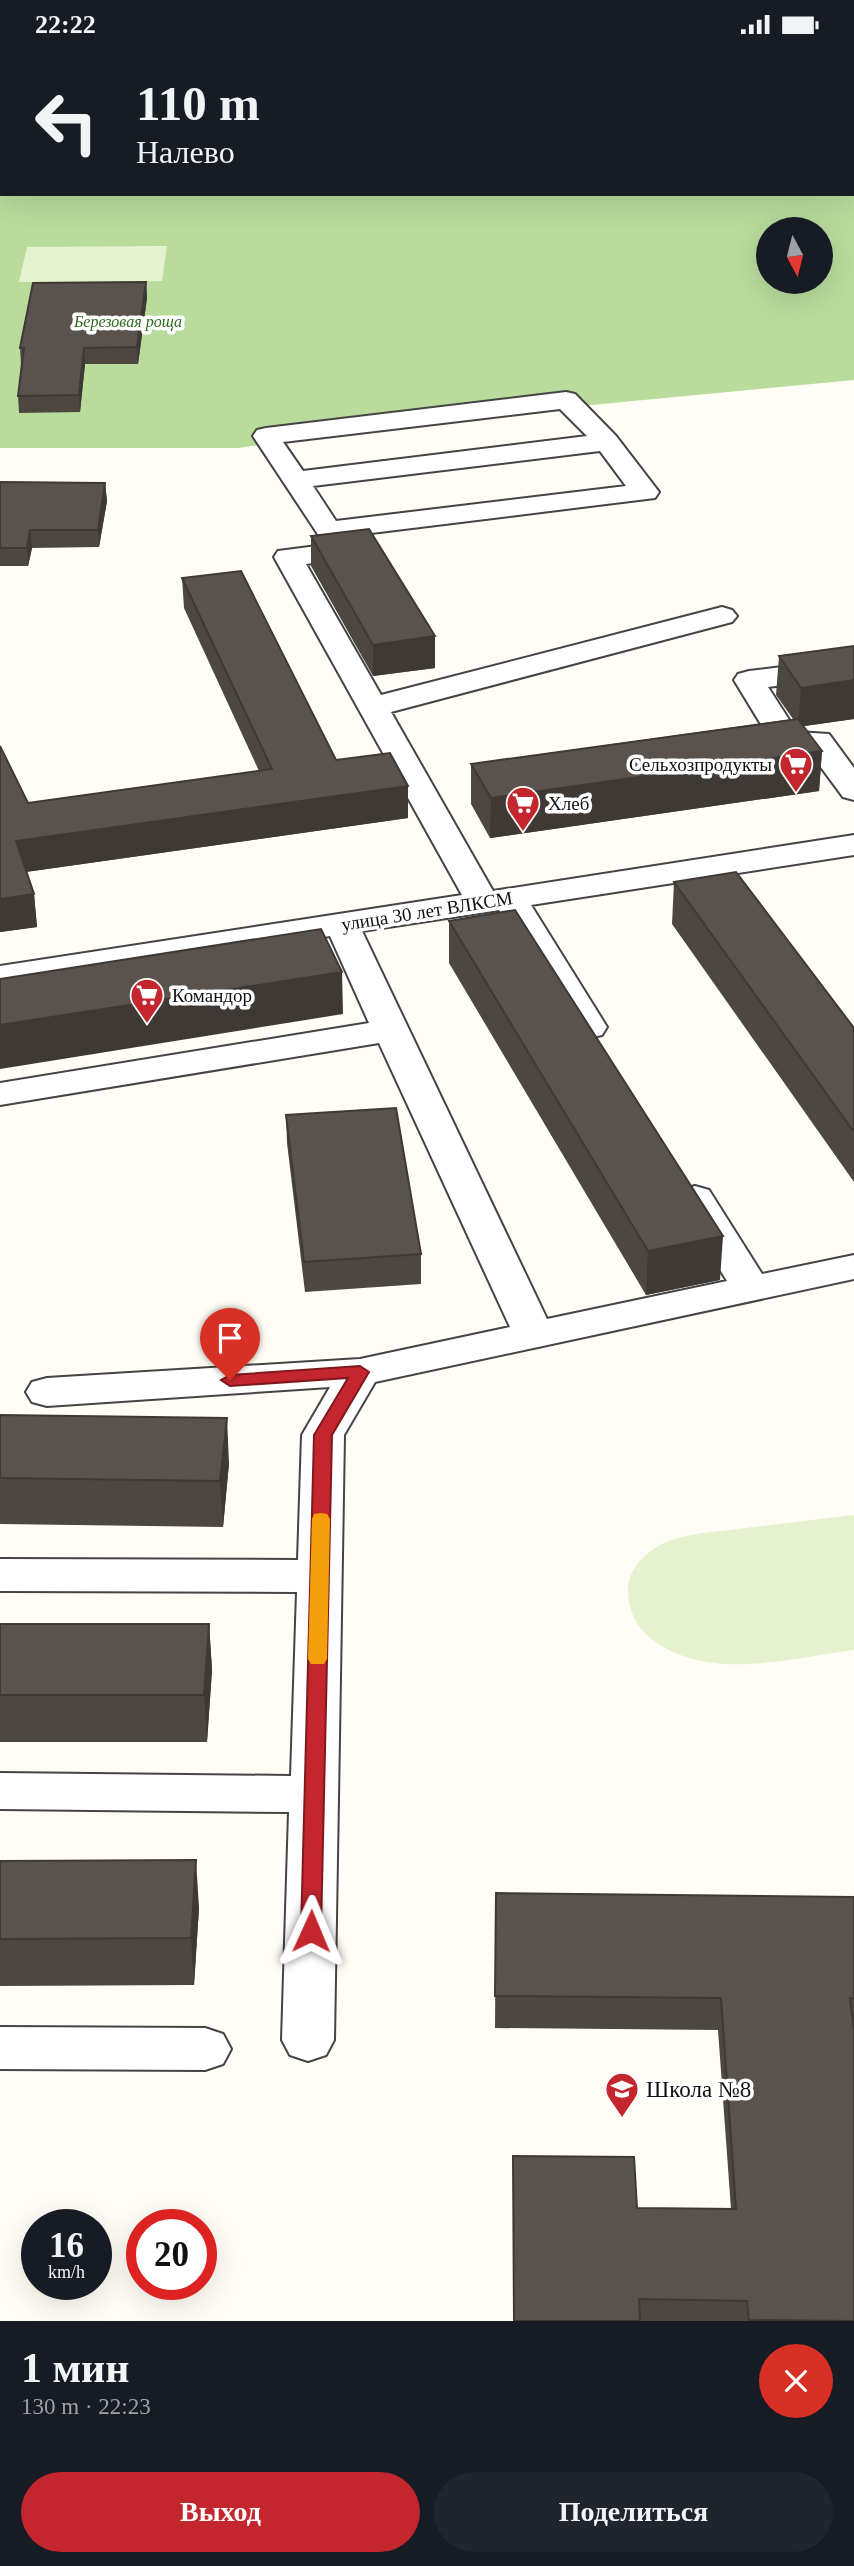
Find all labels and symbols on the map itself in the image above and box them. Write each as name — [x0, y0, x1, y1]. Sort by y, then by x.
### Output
north arrow — [756, 217, 833, 294]
park label: Березовая роща — [73, 313, 182, 331]
supermarket icon: Сельхозпродукты — [777, 745, 815, 794]
place label: Сельхозпродукты — [629, 754, 772, 775]
supermarket icon: Хлеб — [504, 784, 542, 833]
place label: Хлеб — [548, 793, 589, 814]
street label: улица 30 лет ВЛКСМ — [340, 887, 514, 935]
supermarket icon: Командор — [128, 976, 166, 1025]
place label: Командор — [172, 985, 252, 1006]
pin — [200, 1308, 260, 1380]
position arrow — [274, 1894, 348, 1968]
school or university icon: Школа №8 — [603, 2070, 641, 2119]
place label: Школа №8 — [646, 2077, 751, 2102]
speed limit sign: 20 — [126, 2209, 217, 2300]

